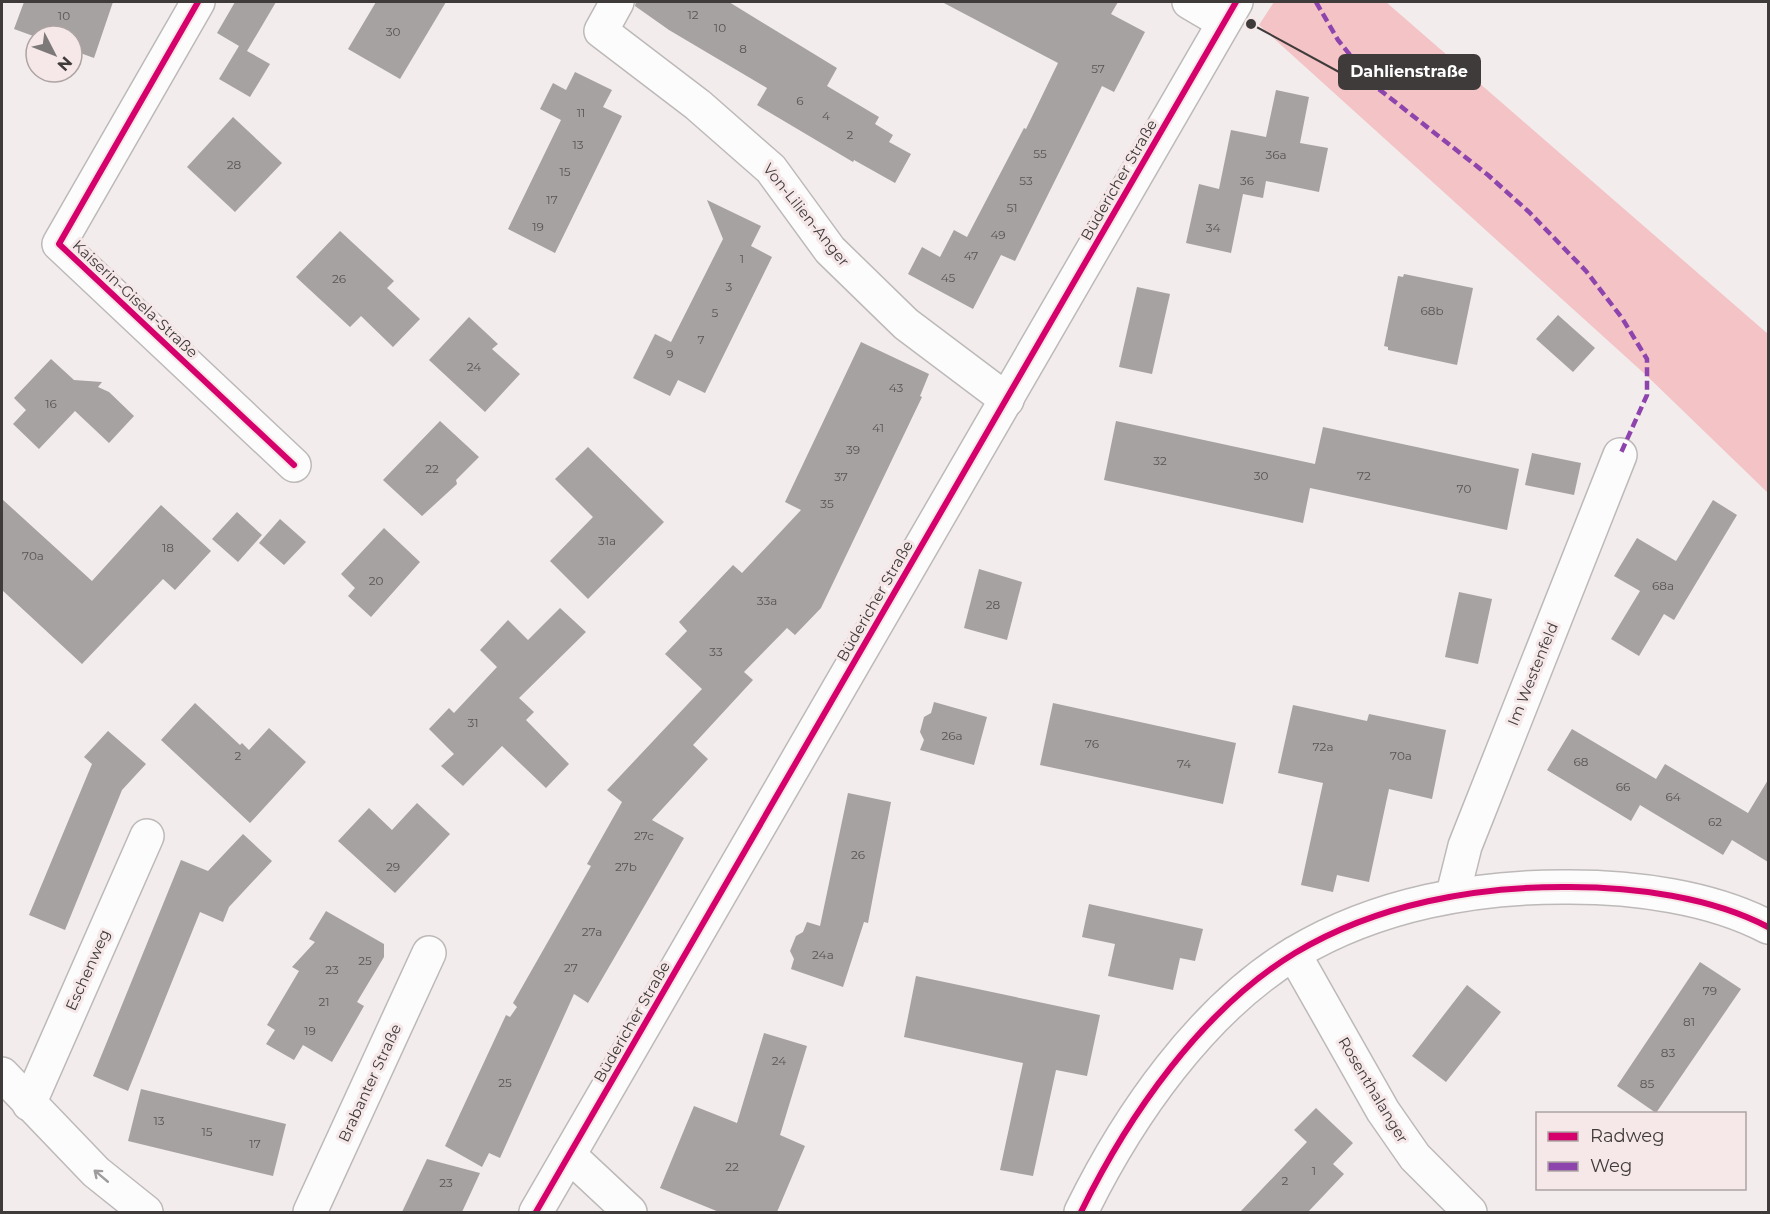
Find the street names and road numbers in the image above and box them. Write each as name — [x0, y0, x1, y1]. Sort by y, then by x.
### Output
street label: Büdericher Straße — [1076, 116, 1161, 244]
street label: Von-Lilien-Anger — [759, 159, 854, 270]
street label: Kaiserin-Gisela-Straße — [69, 236, 202, 362]
street label: Büdericher Straße — [832, 537, 917, 665]
street label: Im Westenfeld — [1503, 619, 1562, 728]
street label: Eschenweg — [61, 926, 114, 1013]
street label: Büdericher Straße — [589, 958, 674, 1086]
street label: Brabanter Straße — [334, 1021, 405, 1145]
street label: Rosenthalanger — [1334, 1033, 1413, 1146]

